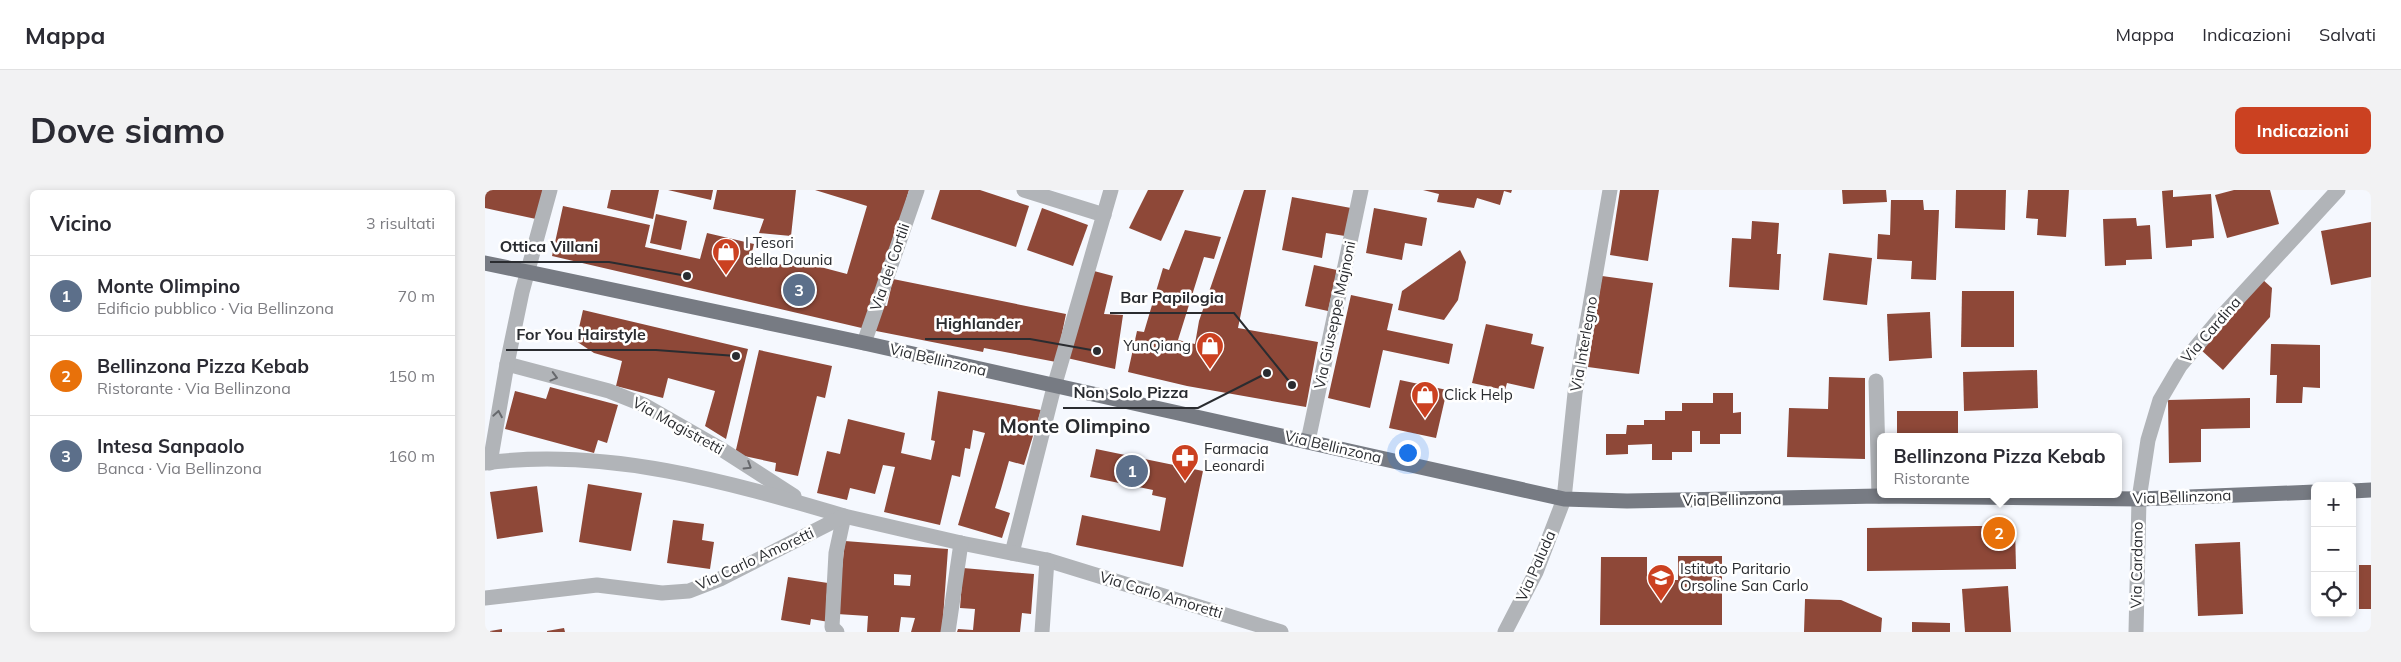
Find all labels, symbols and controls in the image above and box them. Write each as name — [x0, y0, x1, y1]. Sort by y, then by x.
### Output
text: Mappa — [25, 20, 105, 50]
text: Mappa — [2116, 23, 2174, 46]
text: Indicazioni — [2202, 23, 2291, 46]
text: Salvati — [2319, 23, 2376, 46]
button: Indicazioni — [2235, 107, 2371, 154]
text: Dove siamo — [30, 108, 225, 152]
text: Vicino — [50, 210, 112, 236]
text: 3 risultati — [366, 213, 435, 233]
street label: Via dei Cortili — [866, 220, 913, 313]
callout: Ottica Villani — [490, 231, 609, 262]
place label: I Tesori della Daunia — [745, 233, 832, 269]
text: Ottica Villani — [500, 236, 598, 256]
shop icon: I Tesori della Daunia — [711, 237, 741, 276]
street label: Via Giuseppe Majnoni — [1310, 239, 1359, 391]
pin: 3 — [783, 271, 815, 309]
text: Monte Olimpino — [97, 274, 240, 298]
callout: Bar Papilogia — [1110, 282, 1234, 313]
text: 1 — [61, 286, 71, 306]
text: 70 m — [398, 286, 435, 306]
text: Bar Papilogia — [1120, 287, 1224, 307]
street label: Via Cardina — [2177, 293, 2245, 367]
street label: Via Interlegno — [1566, 295, 1601, 393]
text: Edificio pubblico · Via Bellinzona — [97, 298, 334, 318]
callout: Highlander — [925, 308, 1030, 339]
text: Highlander — [936, 313, 1021, 333]
callout: For You Hairstyle — [506, 319, 656, 350]
text: For You Hairstyle — [516, 324, 646, 344]
shop icon: YunQiang — [1195, 331, 1225, 370]
place label: YunQiang — [1123, 336, 1191, 355]
street label: Via Bellinzona — [888, 339, 988, 380]
text: Bellinzona Pizza Kebab — [97, 354, 309, 378]
text: 2 — [61, 366, 71, 386]
text: 150 m — [388, 366, 435, 386]
one-way arrow — [550, 371, 558, 381]
callout: Non Solo Pizza — [1063, 377, 1198, 408]
text: Ristorante · Via Bellinzona — [97, 378, 291, 398]
shop icon: Click Help — [1410, 380, 1440, 419]
text: Non Solo Pizza — [1074, 382, 1188, 402]
place label: Click Help — [1444, 385, 1513, 404]
street label: Via Magistretti — [629, 393, 727, 458]
one-way arrow — [493, 410, 503, 419]
district label: Monte Olimpino — [1000, 413, 1151, 438]
street label: Via Bellinzona — [1283, 426, 1383, 467]
popup — [1877, 433, 2122, 498]
text: Intesa Sanpaolo — [97, 434, 244, 458]
place label: Farmacia Leonardi — [1204, 439, 1269, 475]
your location — [1395, 440, 1421, 466]
pharmacy icon: Farmacia Leonardi — [1170, 443, 1200, 482]
text: Bellinzona Pizza Kebab — [1893, 444, 2106, 468]
text: 3 — [61, 446, 71, 466]
text: 160 m — [388, 446, 435, 466]
pin: 1 — [1116, 452, 1148, 490]
text: Banca · Via Bellinzona — [97, 458, 262, 478]
one-way arrow — [742, 460, 751, 470]
text: Ristorante — [1893, 468, 1970, 488]
map controls — [2311, 482, 2356, 617]
button: + — [2311, 482, 2356, 527]
street label: Via Bellinzona — [2132, 485, 2232, 508]
street label: Via Bellinzona — [1682, 489, 1782, 510]
pin: 2 — [1983, 514, 2015, 552]
street label: Via Cardano — [2126, 521, 2147, 608]
street label: Via Carlo Amoretti — [693, 523, 817, 594]
street label: Via Paluda — [1511, 527, 1560, 604]
button: − — [2311, 527, 2356, 572]
place label: Istituto Paritario Orsoline San Carlo — [1680, 559, 1809, 595]
school or university icon: Istituto Paritario Orsoline San Carlo — [1646, 563, 1676, 602]
street label: Via Carlo Amoretti — [1097, 567, 1225, 622]
button: locate — [2311, 572, 2356, 617]

